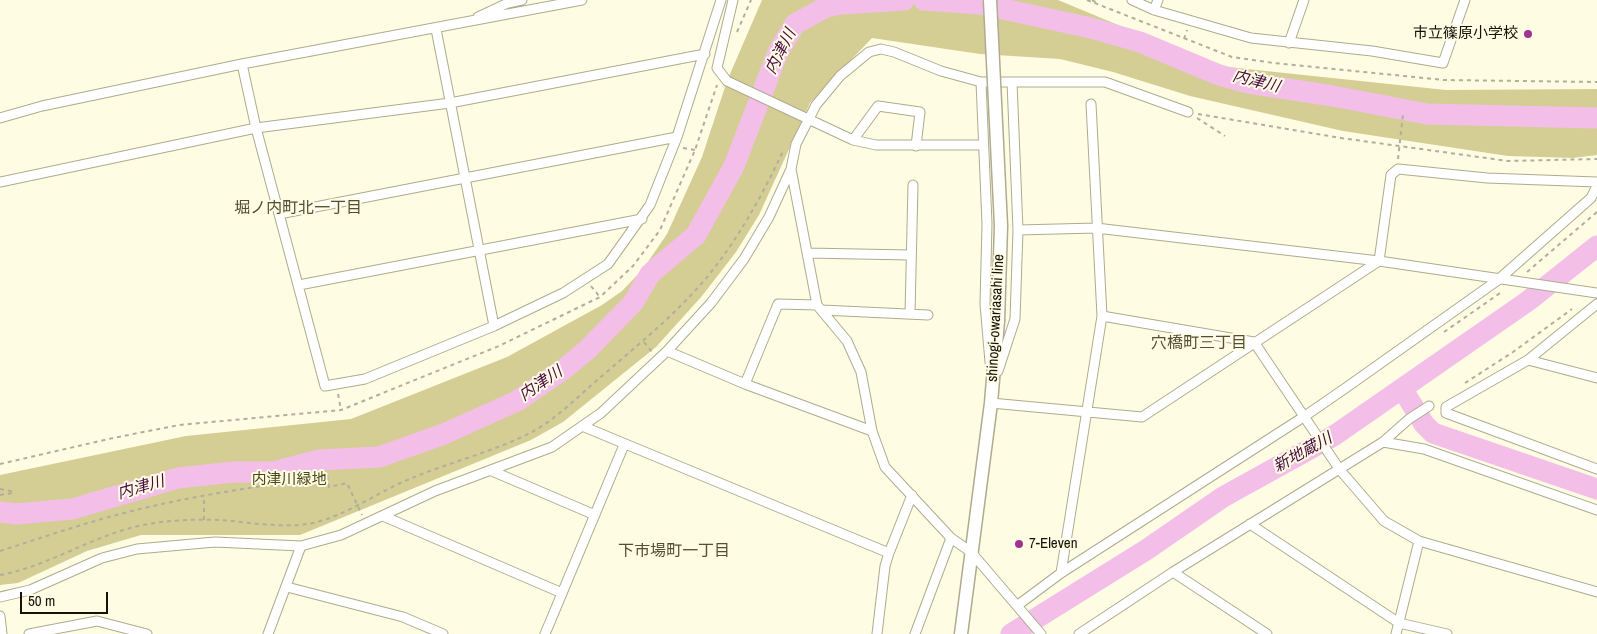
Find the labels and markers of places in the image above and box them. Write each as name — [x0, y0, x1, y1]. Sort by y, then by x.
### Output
place label: 市立篠原小学校 — [1413, 25, 1518, 43]
marker: 市立篠原小学校 — [1522, 28, 1534, 40]
place label: 7-Eleven — [1029, 535, 1078, 553]
marker: 7-Eleven — [1013, 538, 1025, 550]

